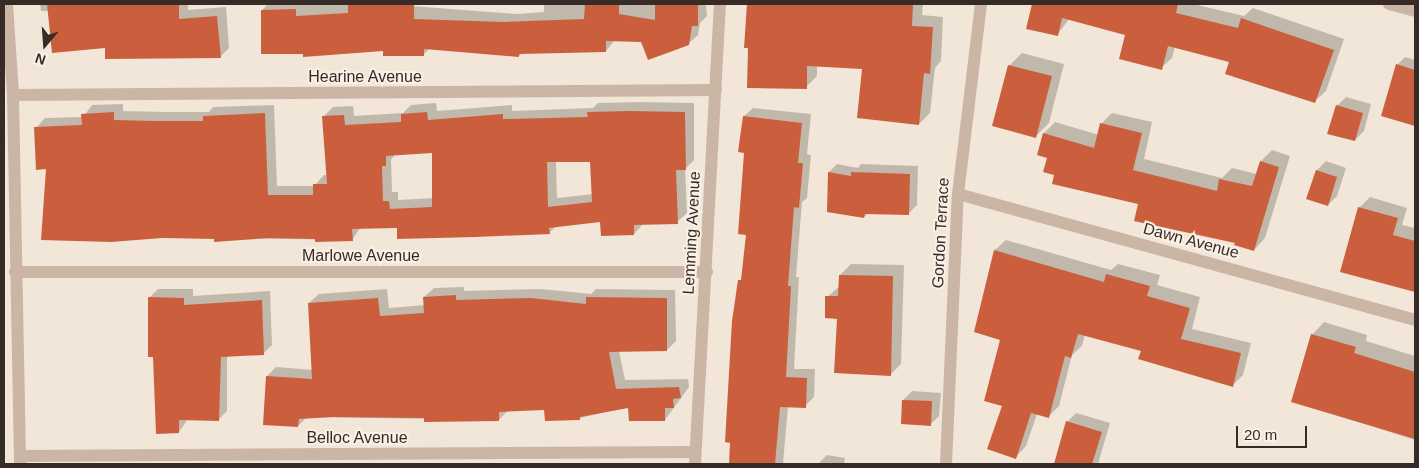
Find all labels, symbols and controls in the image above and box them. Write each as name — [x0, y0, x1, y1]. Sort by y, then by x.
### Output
north arrow — [20, 20, 70, 70]
text: N — [33, 50, 48, 68]
street label: Hearine Avenue — [308, 67, 422, 87]
street label: Lemming Avenue — [679, 170, 705, 296]
street label: Gordon Terrace — [929, 177, 953, 289]
street label: Dawn Avenue — [1141, 219, 1241, 263]
street label: Marlowe Avenue — [302, 246, 420, 266]
scale bar — [1239, 416, 1310, 448]
text: 20 m — [1244, 426, 1277, 443]
street label: Belloc Avenue — [306, 428, 408, 448]

